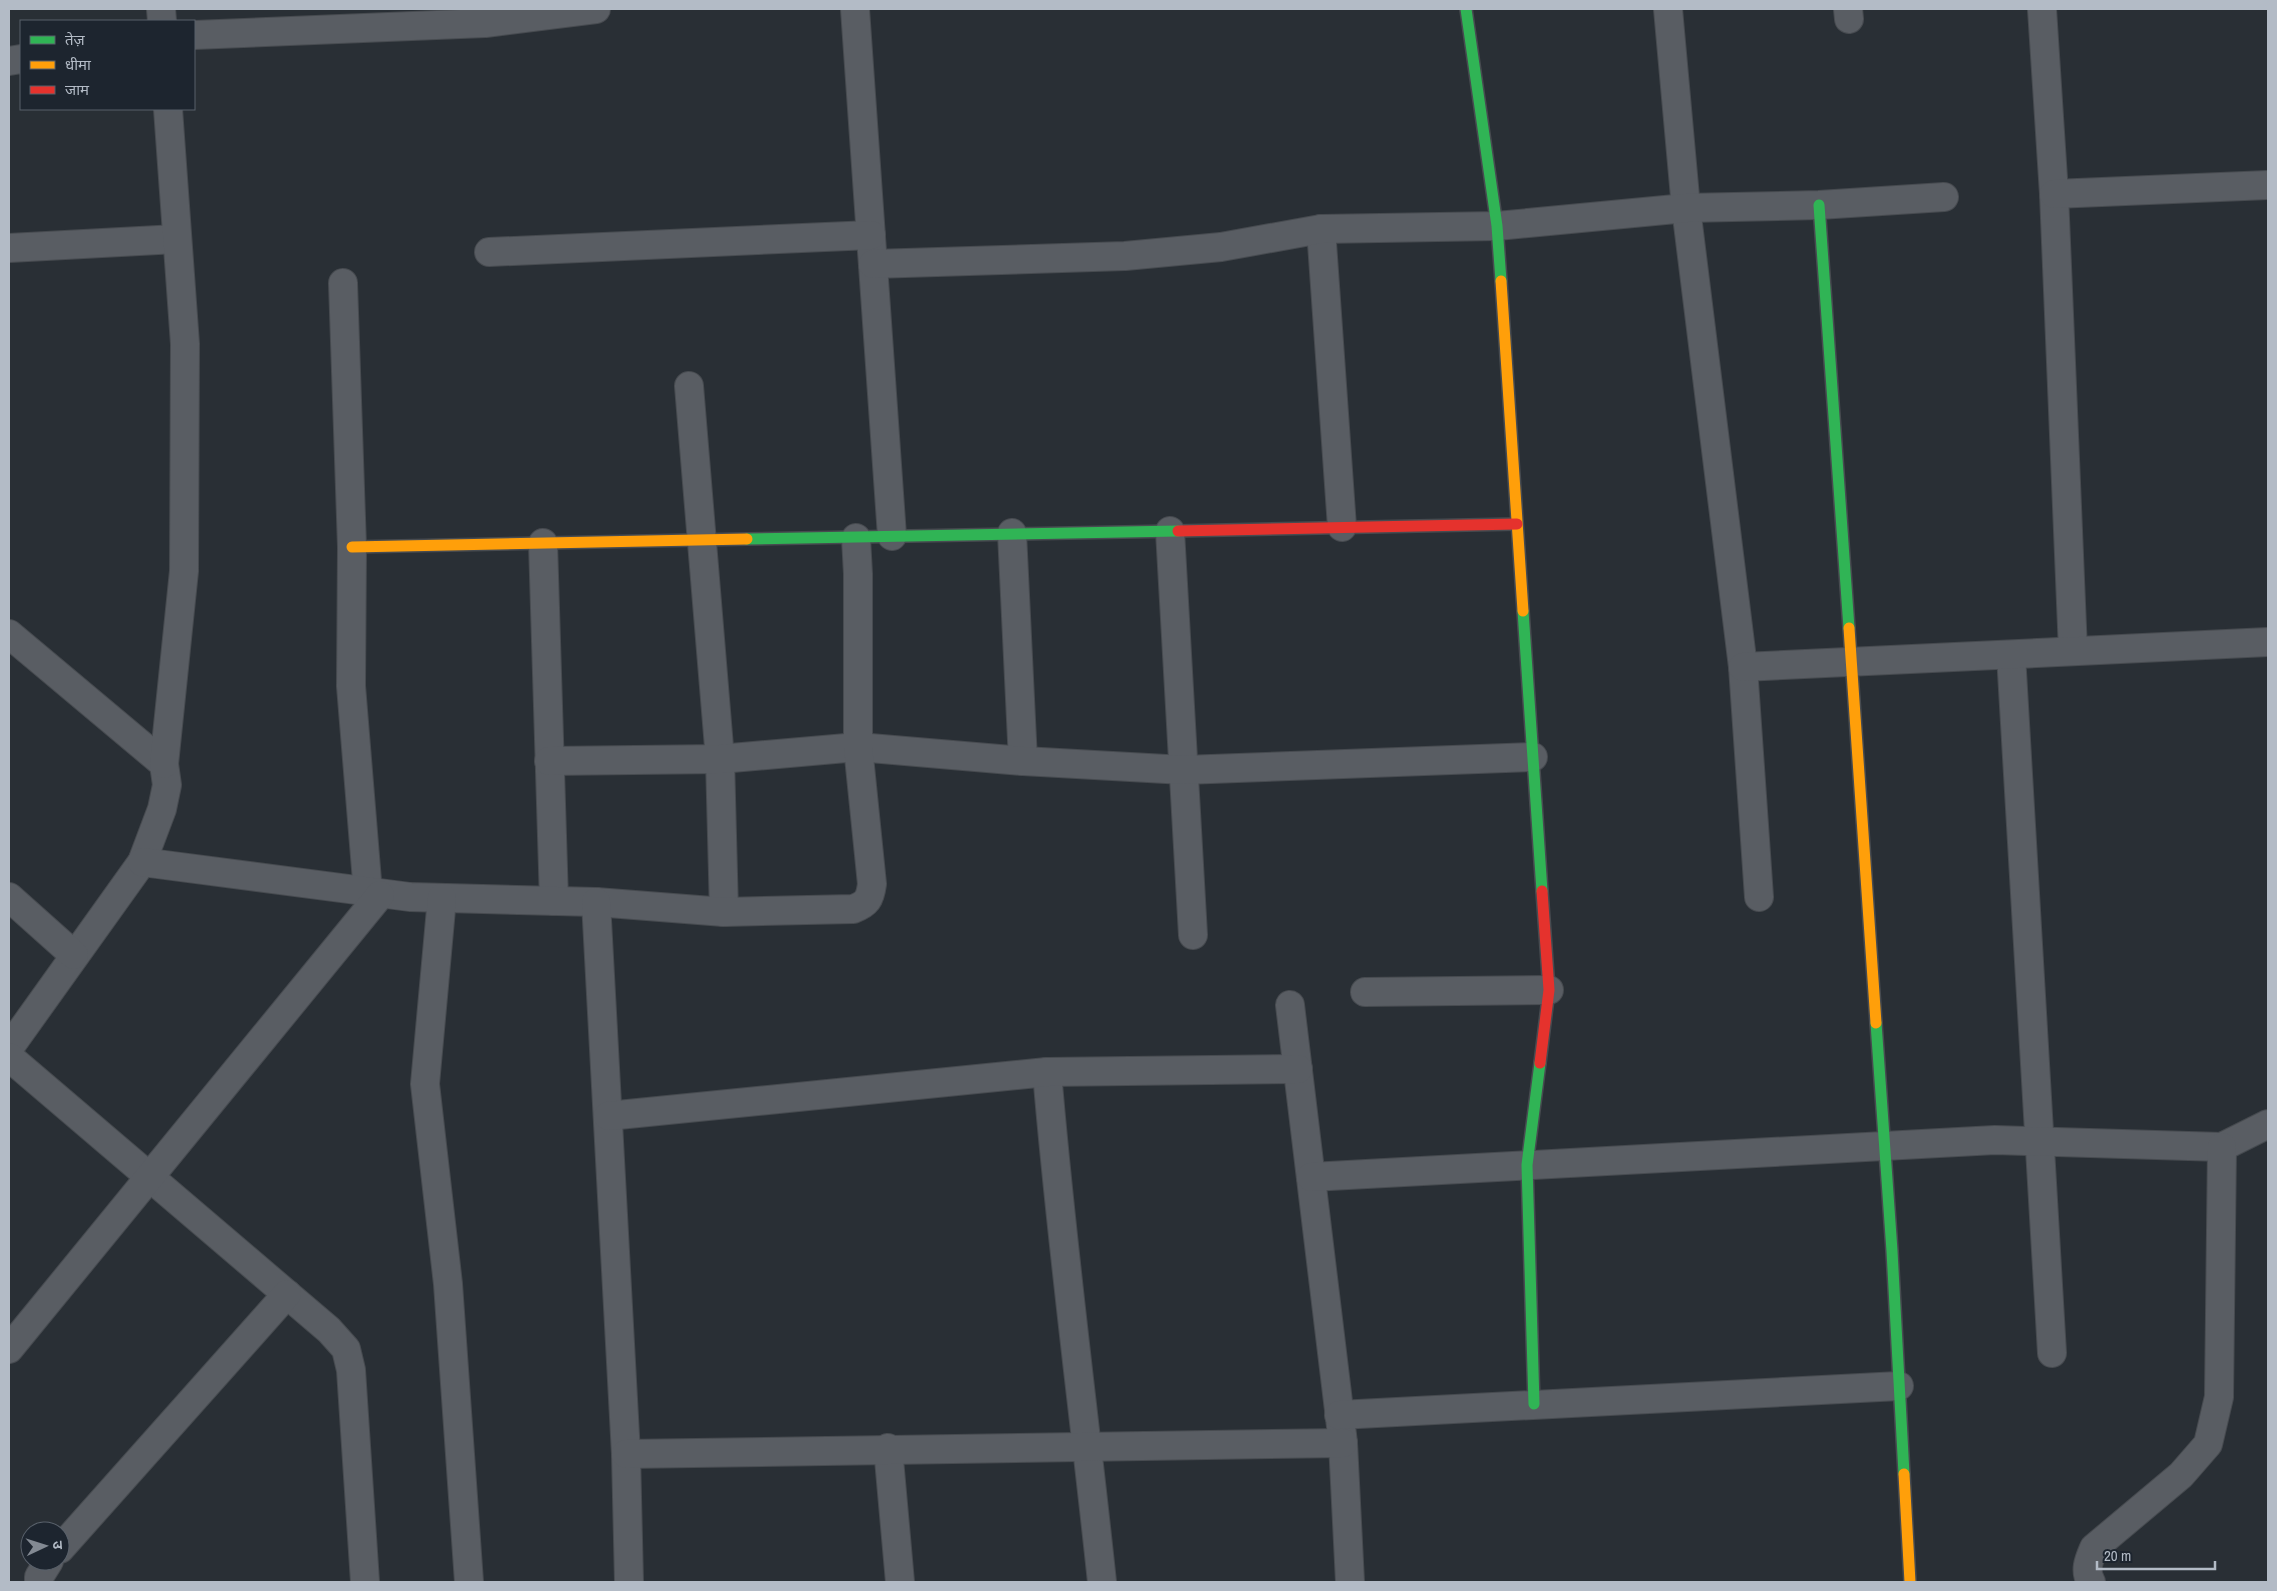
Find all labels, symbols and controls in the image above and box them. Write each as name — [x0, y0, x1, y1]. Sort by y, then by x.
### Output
legend — [20, 20, 195, 110]
text: तेज़ — [65, 29, 86, 50]
text: धीमा — [65, 54, 92, 75]
text: जाम — [65, 79, 90, 100]
north arrow — [20, 1521, 70, 1571]
scale bar — [2097, 1538, 2214, 1570]
text: उ — [49, 1540, 67, 1551]
text: 20 m — [2104, 1545, 2131, 1566]

